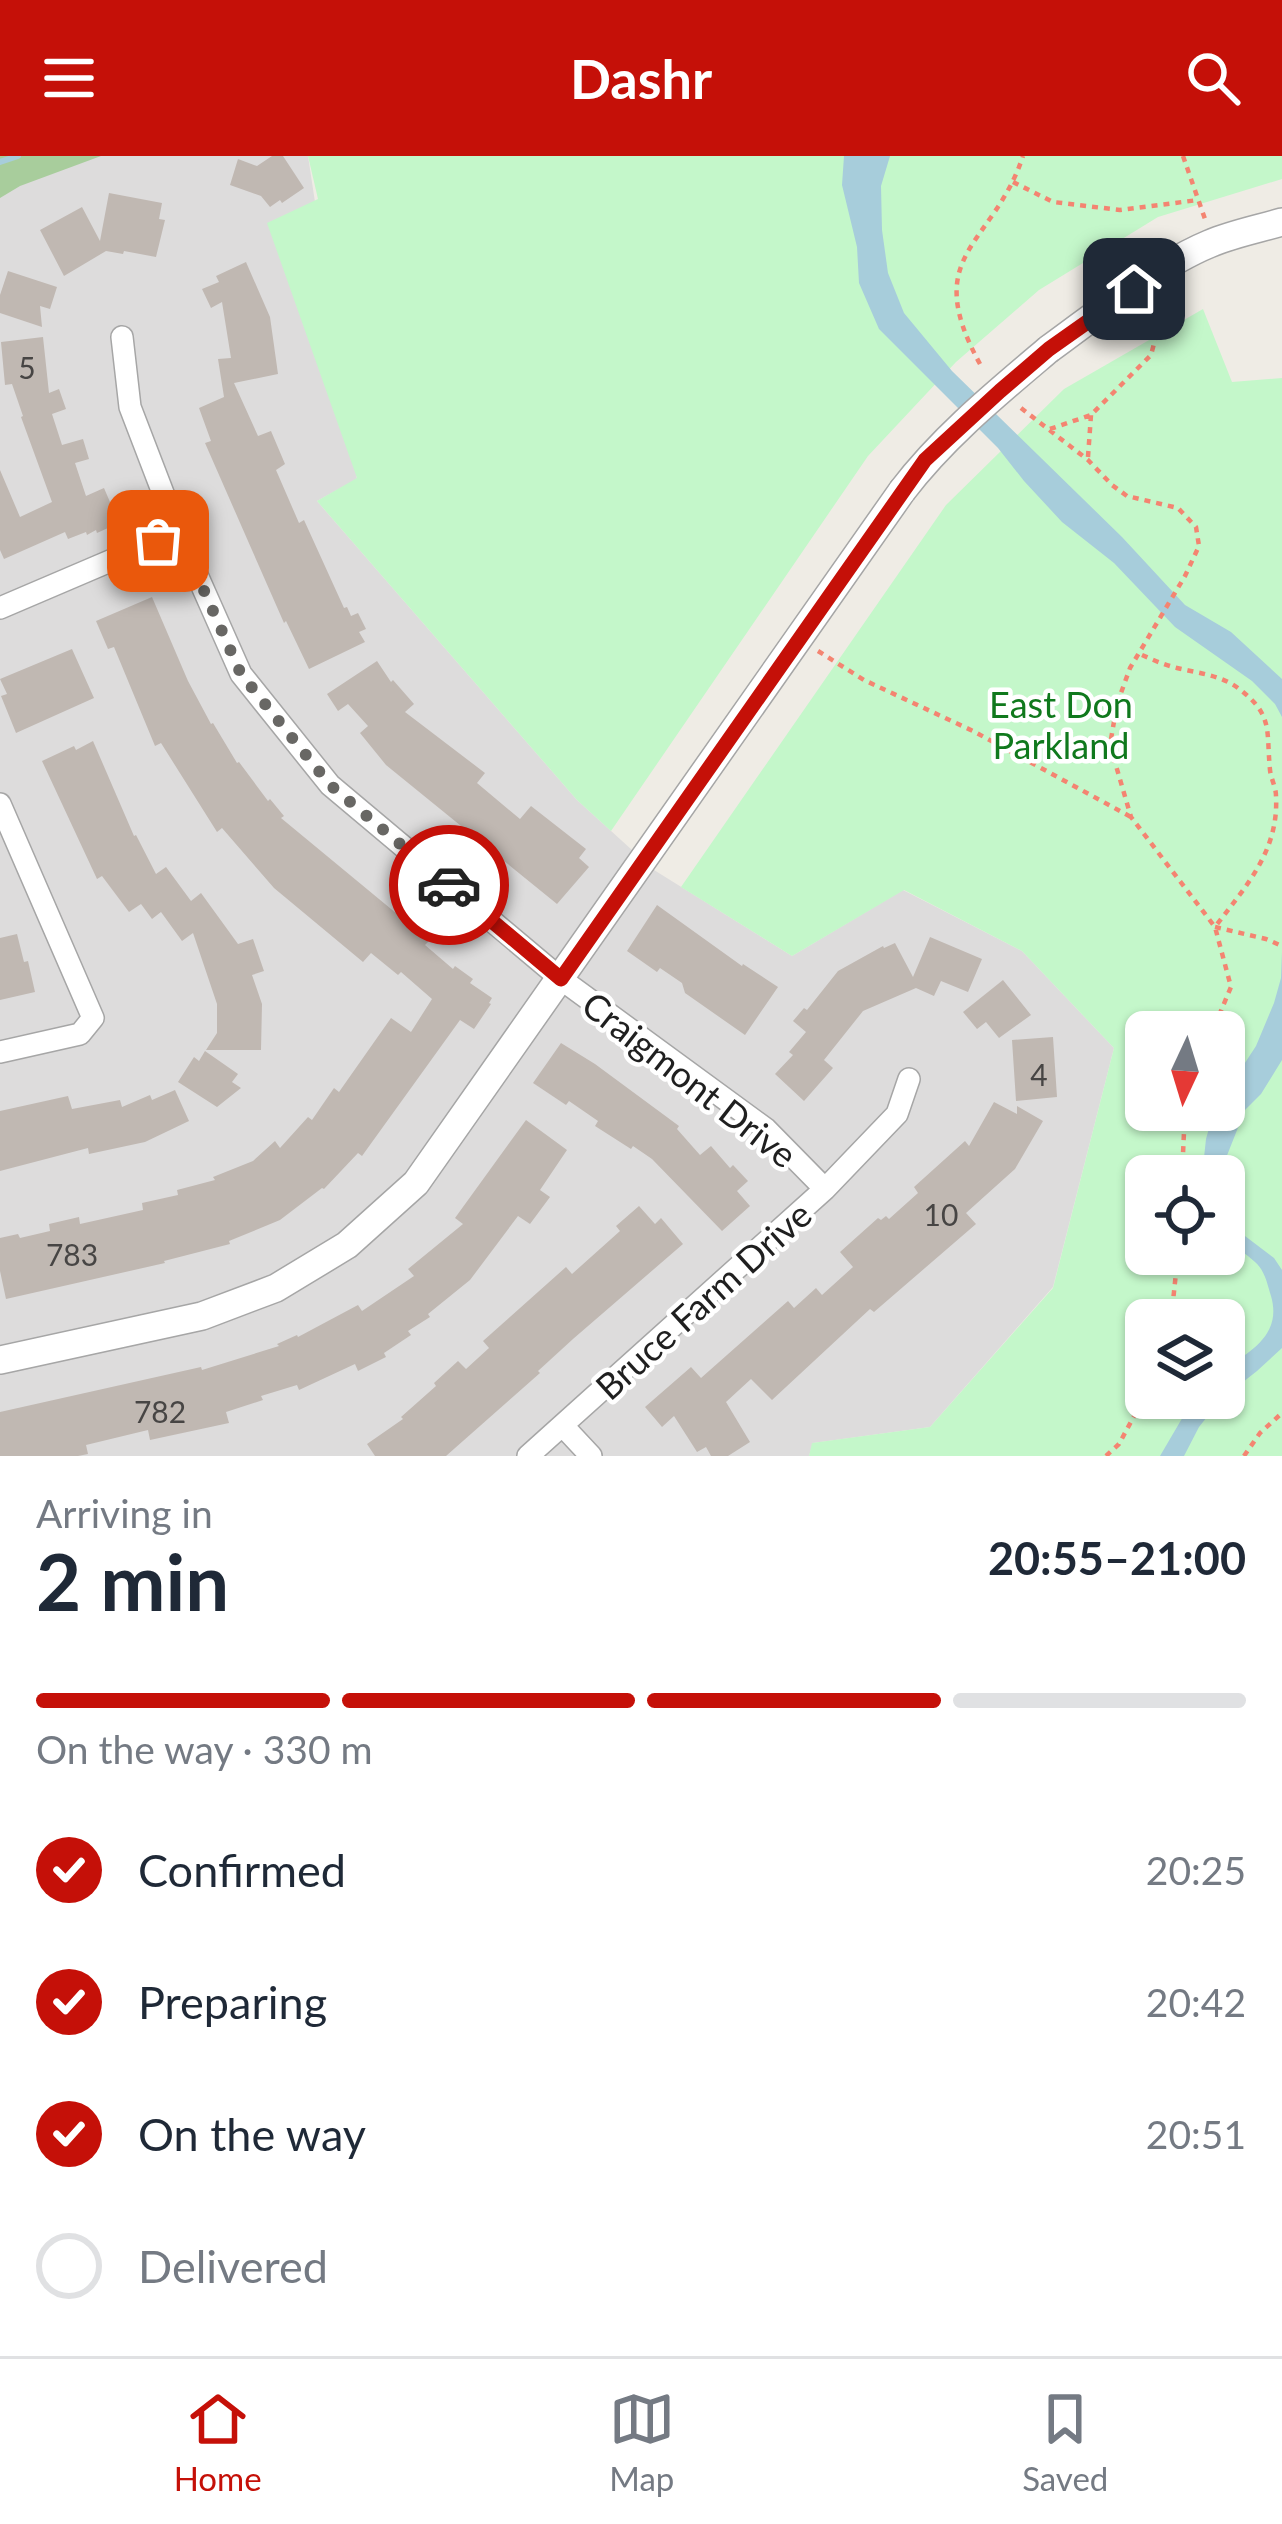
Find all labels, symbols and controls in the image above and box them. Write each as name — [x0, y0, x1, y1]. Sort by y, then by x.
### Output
icon: menu — [36, 45, 102, 111]
icon: search — [1180, 45, 1246, 111]
text: Dashr — [570, 46, 712, 111]
pin — [1083, 238, 1185, 340]
icon: home — [1101, 256, 1167, 322]
house number: 5 — [18, 349, 36, 385]
pin — [107, 490, 209, 592]
icon: bag — [125, 508, 191, 574]
park label: East Don Parkland — [989, 682, 1133, 767]
courier — [389, 825, 509, 945]
icon: car — [416, 852, 482, 918]
street label: Craigmont Drive — [574, 982, 806, 1176]
north arrow — [1125, 1011, 1245, 1131]
map controls — [1125, 1011, 1245, 1419]
house number: 4 — [1030, 1056, 1048, 1092]
button: locate — [1125, 1155, 1245, 1275]
street label: Bruce Farm Drive — [586, 1192, 820, 1408]
house number: 10 — [924, 1196, 958, 1232]
house number: 783 — [46, 1236, 98, 1272]
button: layers — [1125, 1299, 1245, 1419]
house number: 782 — [134, 1393, 186, 1429]
text: Arriving in — [36, 1490, 213, 1536]
text: 20:55–21:00 — [988, 1531, 1246, 1585]
text: 2 min — [36, 1534, 229, 1628]
text: On the way · 330 m — [36, 1726, 373, 1772]
icon: check — [36, 1837, 102, 1903]
text: Confirmed — [138, 1843, 346, 1897]
text: 20:25 — [1146, 1847, 1246, 1893]
icon: check — [36, 1969, 102, 2035]
text: Preparing — [138, 1975, 327, 2029]
text: 20:42 — [1146, 1979, 1246, 2025]
icon: check — [36, 2101, 102, 2167]
text: On the way — [138, 2107, 366, 2161]
text: 20:51 — [1146, 2111, 1246, 2157]
text: Delivered — [138, 2239, 328, 2293]
tab: Home — [174, 2386, 262, 2498]
tab: Map — [609, 2386, 675, 2498]
tab: Saved — [1022, 2386, 1108, 2498]

